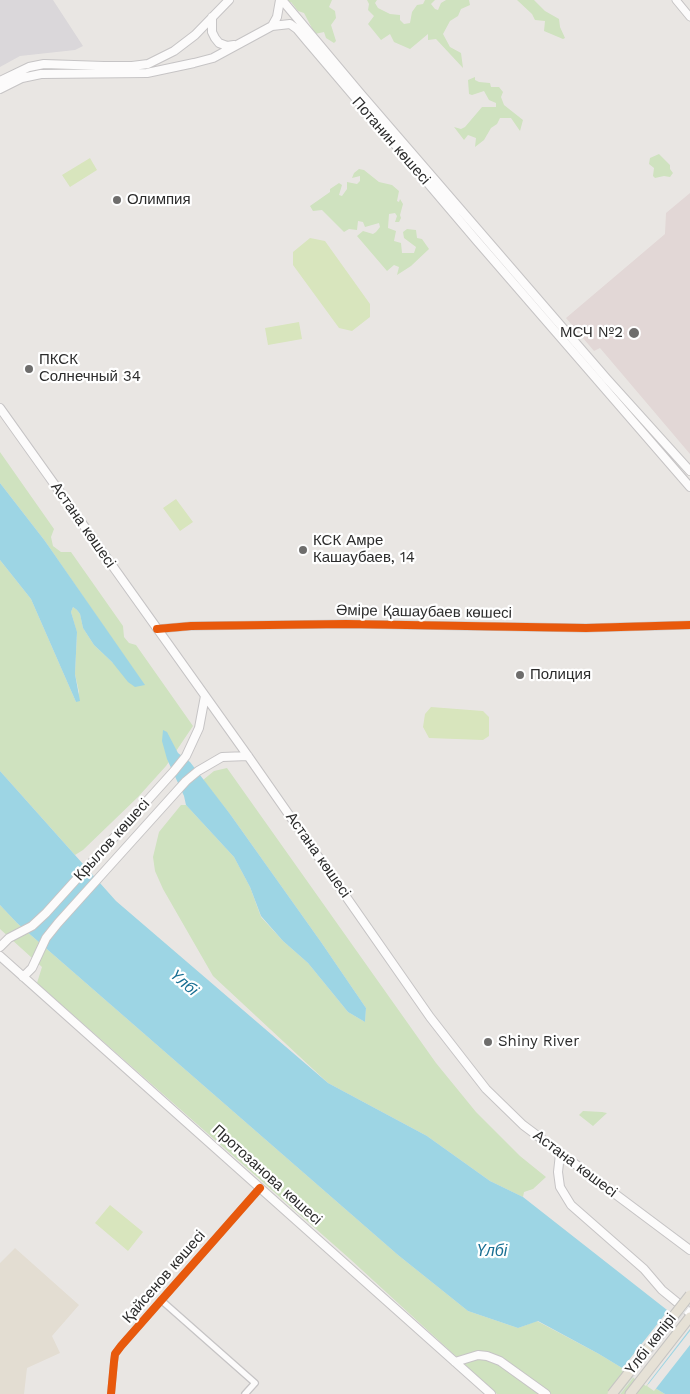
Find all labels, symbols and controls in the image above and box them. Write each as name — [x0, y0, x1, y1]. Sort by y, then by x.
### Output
street label: Потанин көшесі — [348, 94, 434, 188]
place label: Олимпия — [127, 191, 191, 209]
marker: Олимпия — [111, 194, 123, 206]
place label: МСЧ №2 — [560, 324, 623, 342]
marker: МСЧ №2 — [627, 326, 641, 340]
place label: ПКСК Солнечный 34 — [39, 351, 141, 386]
marker: ПКСК Солнечный 34 — [23, 363, 35, 375]
street label: Астана көшесі — [47, 479, 119, 571]
place label: КСК Амре Кашаубаев, 14 — [313, 532, 415, 567]
marker: КСК Амре Кашаубаев, 14 — [297, 544, 309, 556]
street label: Әміре Қашаубаев көшесі — [336, 601, 512, 623]
place label: Полиция — [530, 666, 591, 684]
marker: Полиция — [514, 669, 526, 681]
street label: Крылов көшесі — [70, 795, 154, 885]
street label: Астана көшесі — [282, 809, 354, 901]
water label: Үлбі — [166, 966, 202, 1000]
place label: Shiny River — [498, 1033, 579, 1051]
marker: Shiny River — [482, 1036, 494, 1048]
street label: Протозанова көшесі — [209, 1121, 325, 1229]
street label: Астана көшесі — [529, 1127, 621, 1201]
street label: Қайсенов көшесі — [119, 1227, 209, 1327]
water label: Үлбі — [477, 1241, 507, 1261]
street label: Үлбі көпірі — [622, 1310, 680, 1378]

